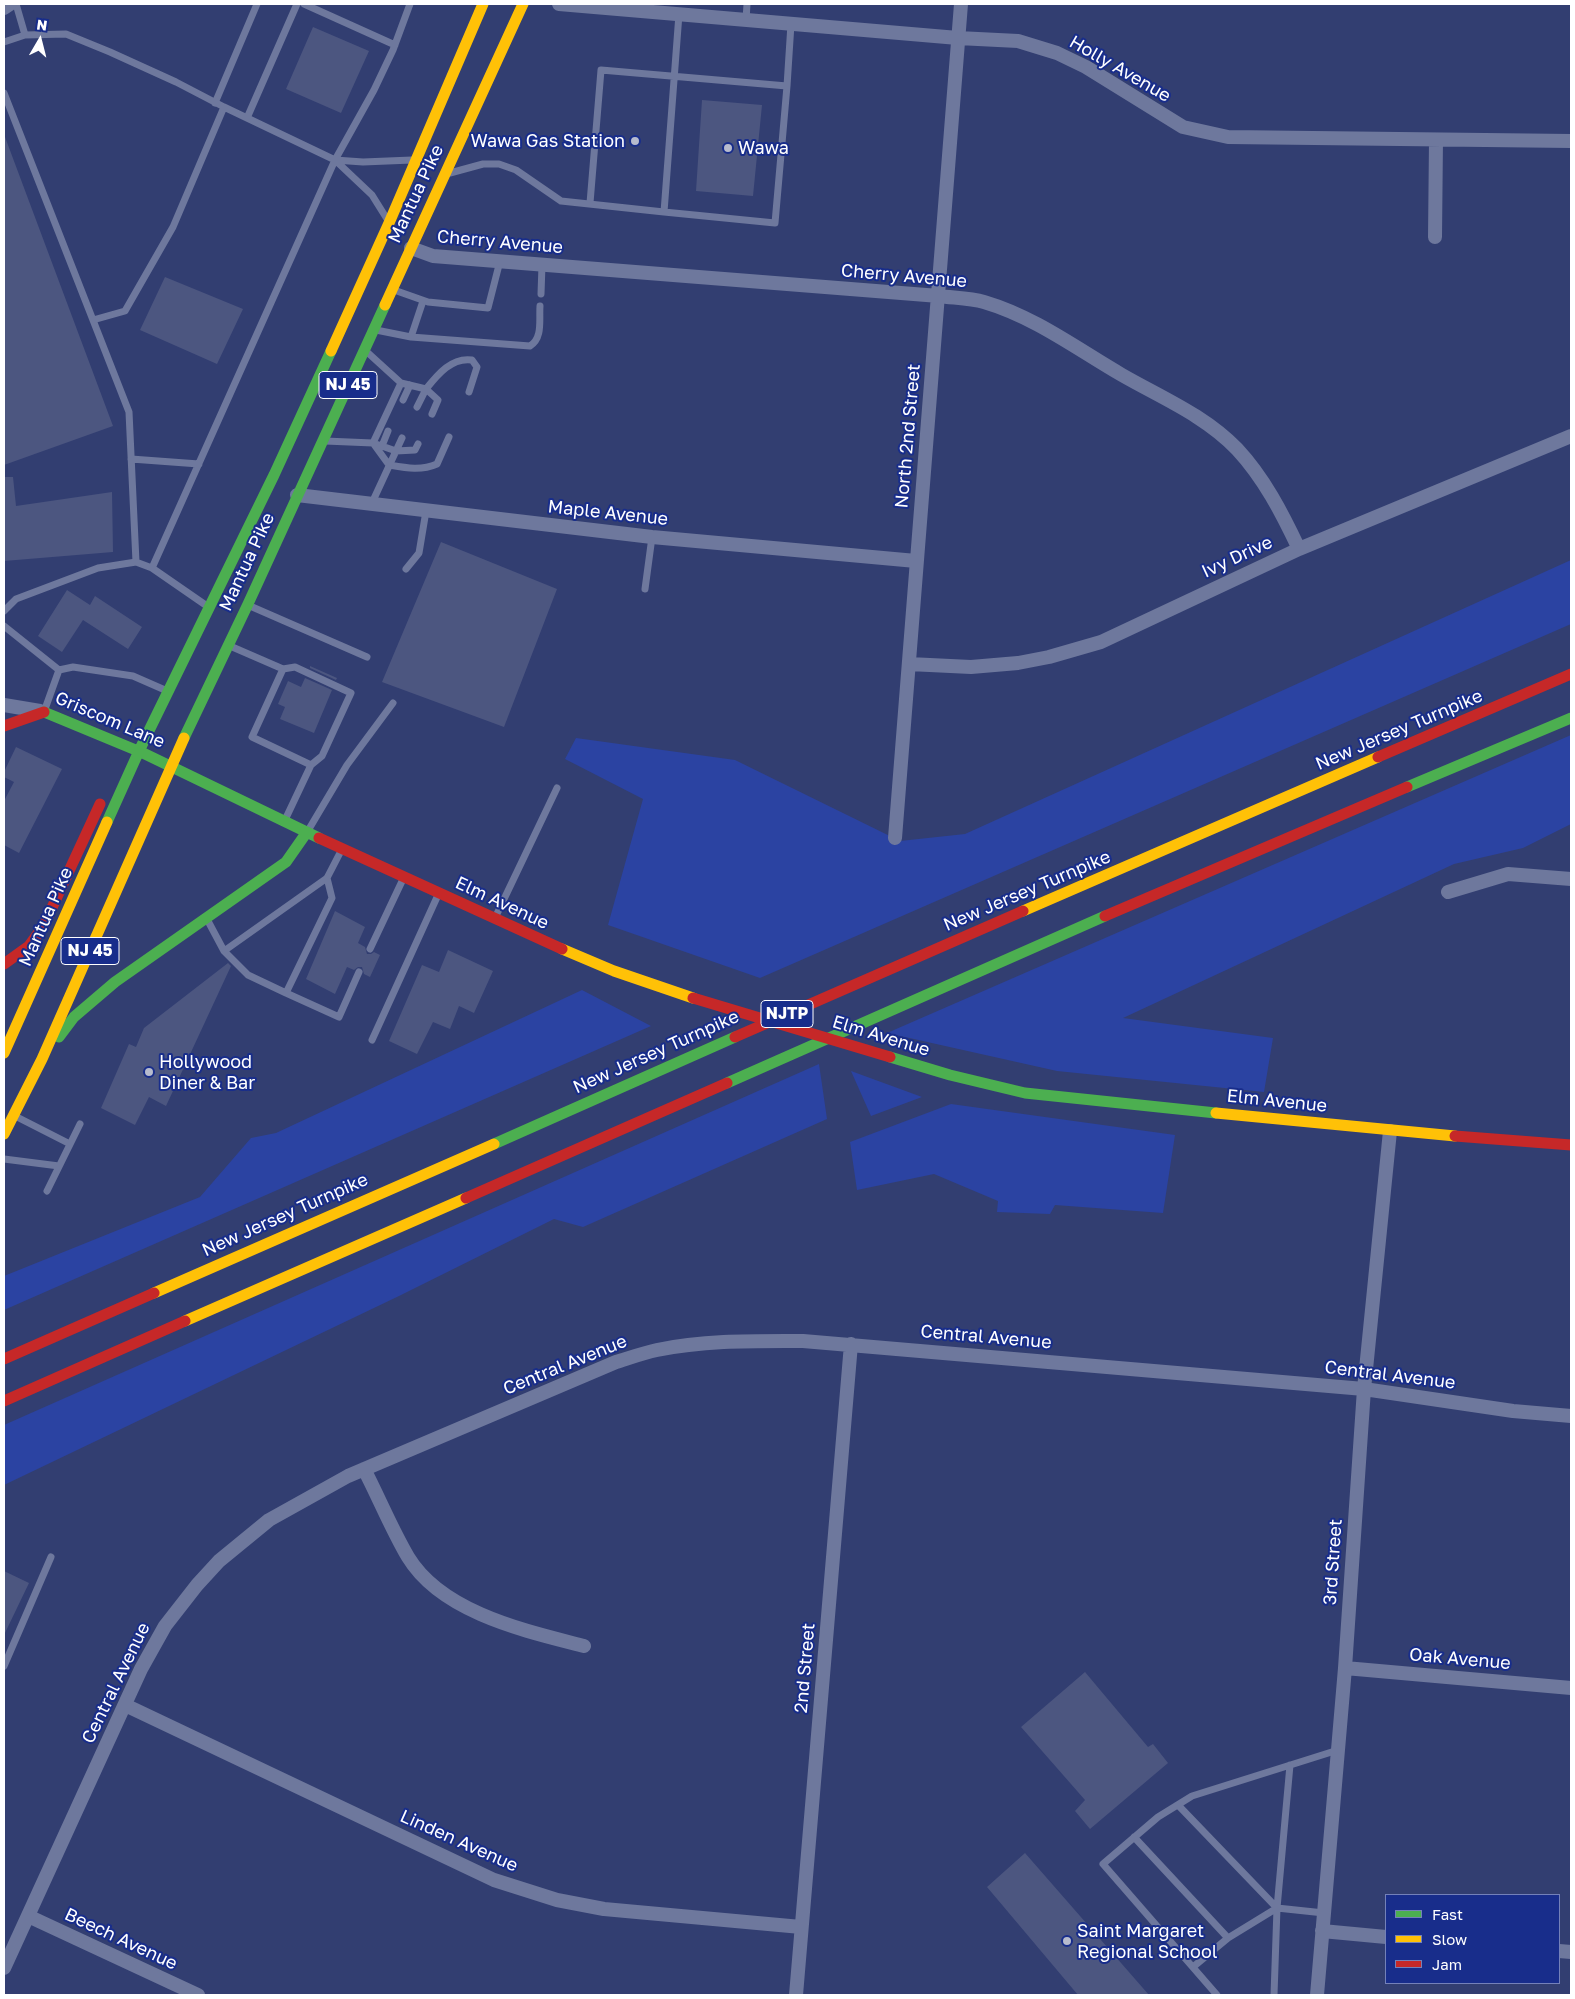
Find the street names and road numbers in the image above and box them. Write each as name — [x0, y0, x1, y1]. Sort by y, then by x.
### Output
street label: Holly Avenue — [1065, 31, 1175, 107]
street label: Mantua Pike — [384, 141, 448, 247]
street label: Cherry Avenue — [436, 226, 564, 258]
street label: Cherry Avenue — [840, 260, 968, 292]
street label: North 2nd Street — [891, 363, 925, 509]
road number: NJ 45 — [319, 372, 377, 398]
street label: Maple Avenue — [547, 496, 669, 530]
street label: Mantua Pike — [215, 509, 279, 615]
street label: Ivy Drive — [1198, 531, 1276, 583]
street label: New Jersey Turnpike — [1312, 685, 1486, 775]
street label: Griscom Lane — [52, 687, 168, 753]
street label: New Jersey Turnpike — [940, 846, 1114, 936]
street label: Mantua Pike — [15, 864, 77, 970]
street label: Elm Avenue — [452, 872, 552, 934]
road number: NJ 45 — [61, 938, 119, 964]
road number: NJTP — [761, 1001, 813, 1028]
street label: New Jersey Turnpike — [570, 1006, 742, 1098]
street label: Elm Avenue — [830, 1011, 932, 1061]
street label: Elm Avenue — [1226, 1085, 1328, 1117]
street label: New Jersey Turnpike — [199, 1169, 371, 1261]
street label: Central Avenue — [920, 1321, 1052, 1353]
street label: Central Avenue — [500, 1330, 630, 1400]
street label: Central Avenue — [1323, 1356, 1457, 1394]
street label: 3rd Street — [1319, 1518, 1347, 1606]
street label: Central Avenue — [77, 1619, 155, 1747]
street label: 2nd Street — [790, 1622, 820, 1714]
street label: Oak Avenue — [1408, 1644, 1512, 1674]
street label: Linden Avenue — [397, 1805, 521, 1877]
street label: Beech Avenue — [61, 1903, 181, 1975]

